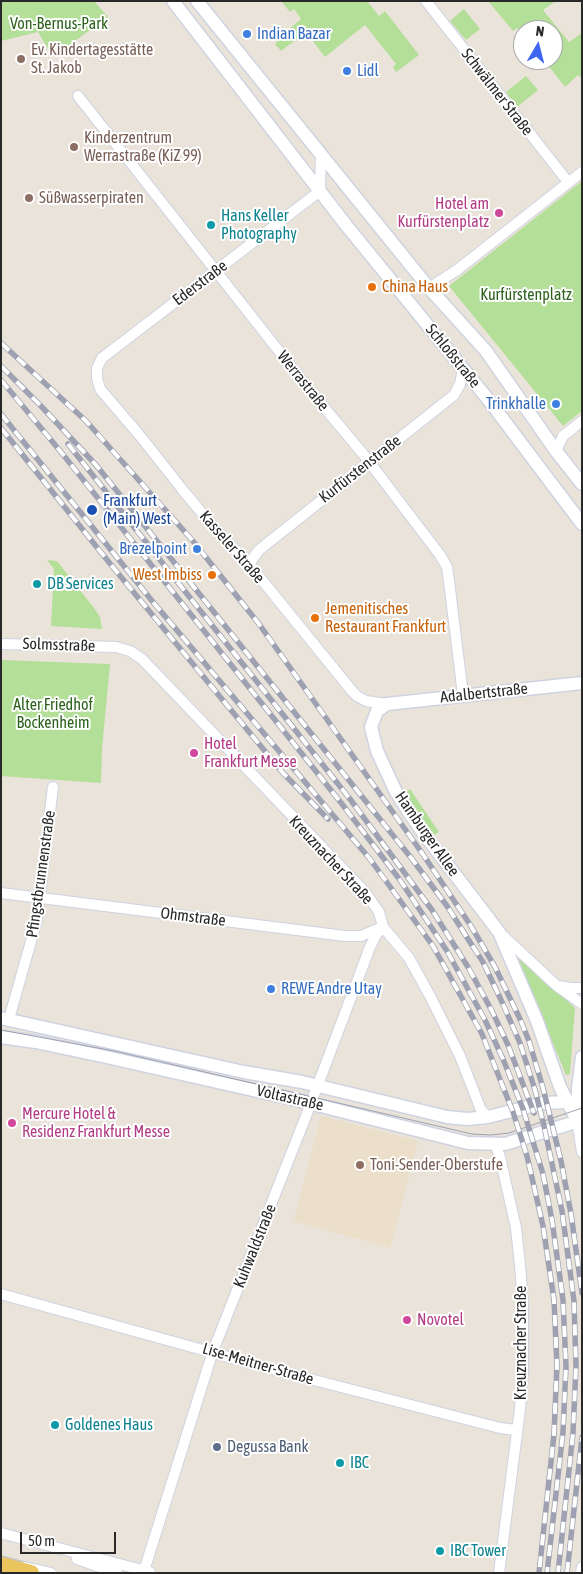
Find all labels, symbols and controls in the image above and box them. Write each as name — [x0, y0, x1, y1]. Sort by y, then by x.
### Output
park label: Von-Bernus-Park — [10, 14, 108, 34]
north arrow — [513, 20, 563, 70]
text: N — [535, 23, 545, 40]
place label: Indian Bazar — [257, 24, 330, 44]
marker: Indian Bazar — [241, 28, 253, 40]
place label: Ev. Kindertagesstätte St. Jakob — [31, 40, 153, 78]
street label: Schwälmer Straße — [457, 45, 537, 139]
marker: Ev. Kindertagesstätte St. Jakob — [15, 53, 27, 65]
place label: Lidl — [357, 61, 379, 81]
marker: Lidl — [341, 65, 353, 77]
place label: Kinderzentrum Werrastraße (KiZ 99) — [84, 128, 202, 166]
marker: Kinderzentrum Werrastraße (KiZ 99) — [68, 141, 80, 153]
place label: Süßwasserpiraten — [39, 188, 144, 208]
marker: Süßwasserpiraten — [23, 192, 35, 204]
place label: Hotel am Kurfürstenplatz — [397, 194, 489, 232]
place label: Hans Keller Photography — [221, 206, 297, 244]
marker: Hotel am Kurfürstenplatz — [493, 207, 505, 219]
marker: Hans Keller Photography — [205, 219, 217, 231]
street label: Ederstraße — [169, 256, 231, 310]
place label: China Haus — [382, 277, 448, 297]
marker: China Haus — [366, 281, 378, 293]
park label: Kurfürstenplatz — [480, 285, 572, 305]
street label: Schloßstraße — [421, 320, 485, 392]
street label: Werrastraße — [273, 347, 333, 415]
place label: Trinkhalle — [486, 394, 546, 414]
marker: Trinkhalle — [550, 398, 562, 410]
street label: Kurfürstenstraße — [315, 431, 405, 507]
place label: Frankfurt (Main) West — [103, 491, 171, 529]
marker: Frankfurt (Main) West — [85, 503, 99, 517]
street label: Kasseler Straße — [195, 507, 269, 587]
place label: Brezelpoint — [119, 539, 187, 559]
marker: Brezelpoint — [191, 543, 203, 555]
place label: West Imbiss — [133, 565, 202, 585]
marker: West Imbiss — [206, 569, 218, 581]
place label: DB Services — [47, 574, 114, 594]
marker: DB Services — [31, 578, 43, 590]
place label: Jemenitisches Restaurant Frankfurt — [325, 599, 446, 637]
marker: Jemenitisches Restaurant Frankfurt — [309, 612, 321, 624]
street label: Solmsstraße — [22, 634, 96, 656]
street label: Adalbertstraße — [439, 679, 529, 707]
park label: Alter Friedhof Bockenheim — [13, 695, 93, 733]
place label: Hotel Frankfurt Messe — [204, 734, 297, 772]
marker: Hotel Frankfurt Messe — [188, 747, 200, 759]
street label: Hamburger Allee — [391, 788, 463, 880]
street label: Pfingstbrunnenstraße — [23, 809, 59, 939]
street label: Kreuznacher Straße — [285, 812, 377, 908]
street label: Ohmstraße — [159, 903, 227, 931]
place label: REWE Andre Utay — [281, 979, 382, 999]
marker: REWE Andre Utay — [265, 983, 277, 995]
street label: Voltastraße — [255, 1081, 325, 1115]
place label: Mercure Hotel & Residenz Frankfurt Messe — [22, 1104, 170, 1142]
marker: Mercure Hotel & Residenz Frankfurt Messe — [6, 1117, 18, 1129]
place label: Toni-Sender-Oberstufe — [370, 1155, 503, 1175]
marker: Toni-Sender-Oberstufe — [354, 1159, 366, 1171]
street label: Kuhwaldstraße — [230, 1201, 280, 1291]
street label: Kreuznacher Straße — [511, 1286, 531, 1400]
place label: Novotel — [417, 1310, 464, 1330]
marker: Novotel — [401, 1314, 413, 1326]
street label: Lise-Meitner-Straße — [200, 1339, 316, 1389]
place label: Goldenes Haus — [65, 1415, 153, 1435]
marker: Goldenes Haus — [49, 1419, 61, 1431]
place label: Degussa Bank — [227, 1437, 309, 1457]
marker: Degussa Bank — [211, 1441, 223, 1453]
place label: IBC — [350, 1453, 369, 1473]
marker: IBC — [334, 1457, 346, 1469]
scale bar — [22, 1522, 119, 1554]
text: 50 m — [28, 1532, 55, 1549]
place label: IBC Tower — [450, 1541, 506, 1561]
marker: IBC Tower — [434, 1545, 446, 1557]

